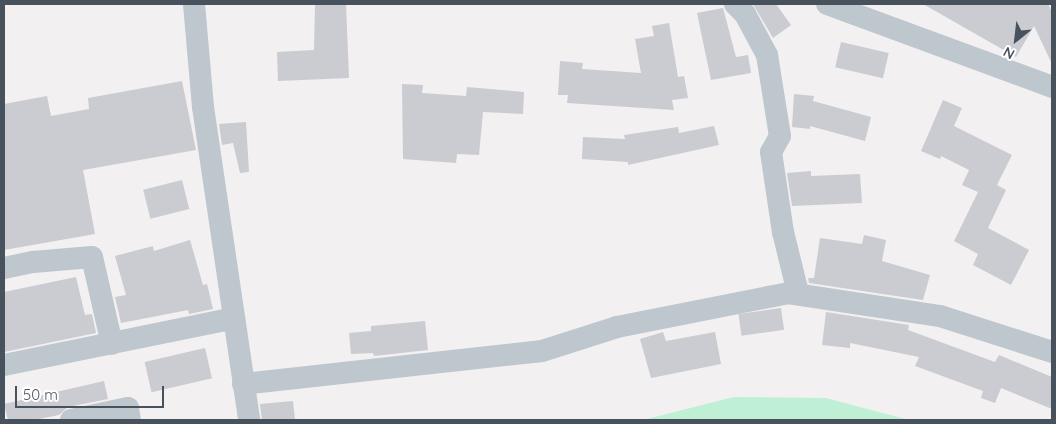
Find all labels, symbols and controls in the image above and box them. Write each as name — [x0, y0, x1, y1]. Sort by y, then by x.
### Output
north arrow — [991, 15, 1041, 65]
text: N — [1000, 43, 1018, 63]
scale bar — [18, 376, 166, 408]
text: 50 m — [23, 385, 58, 404]

